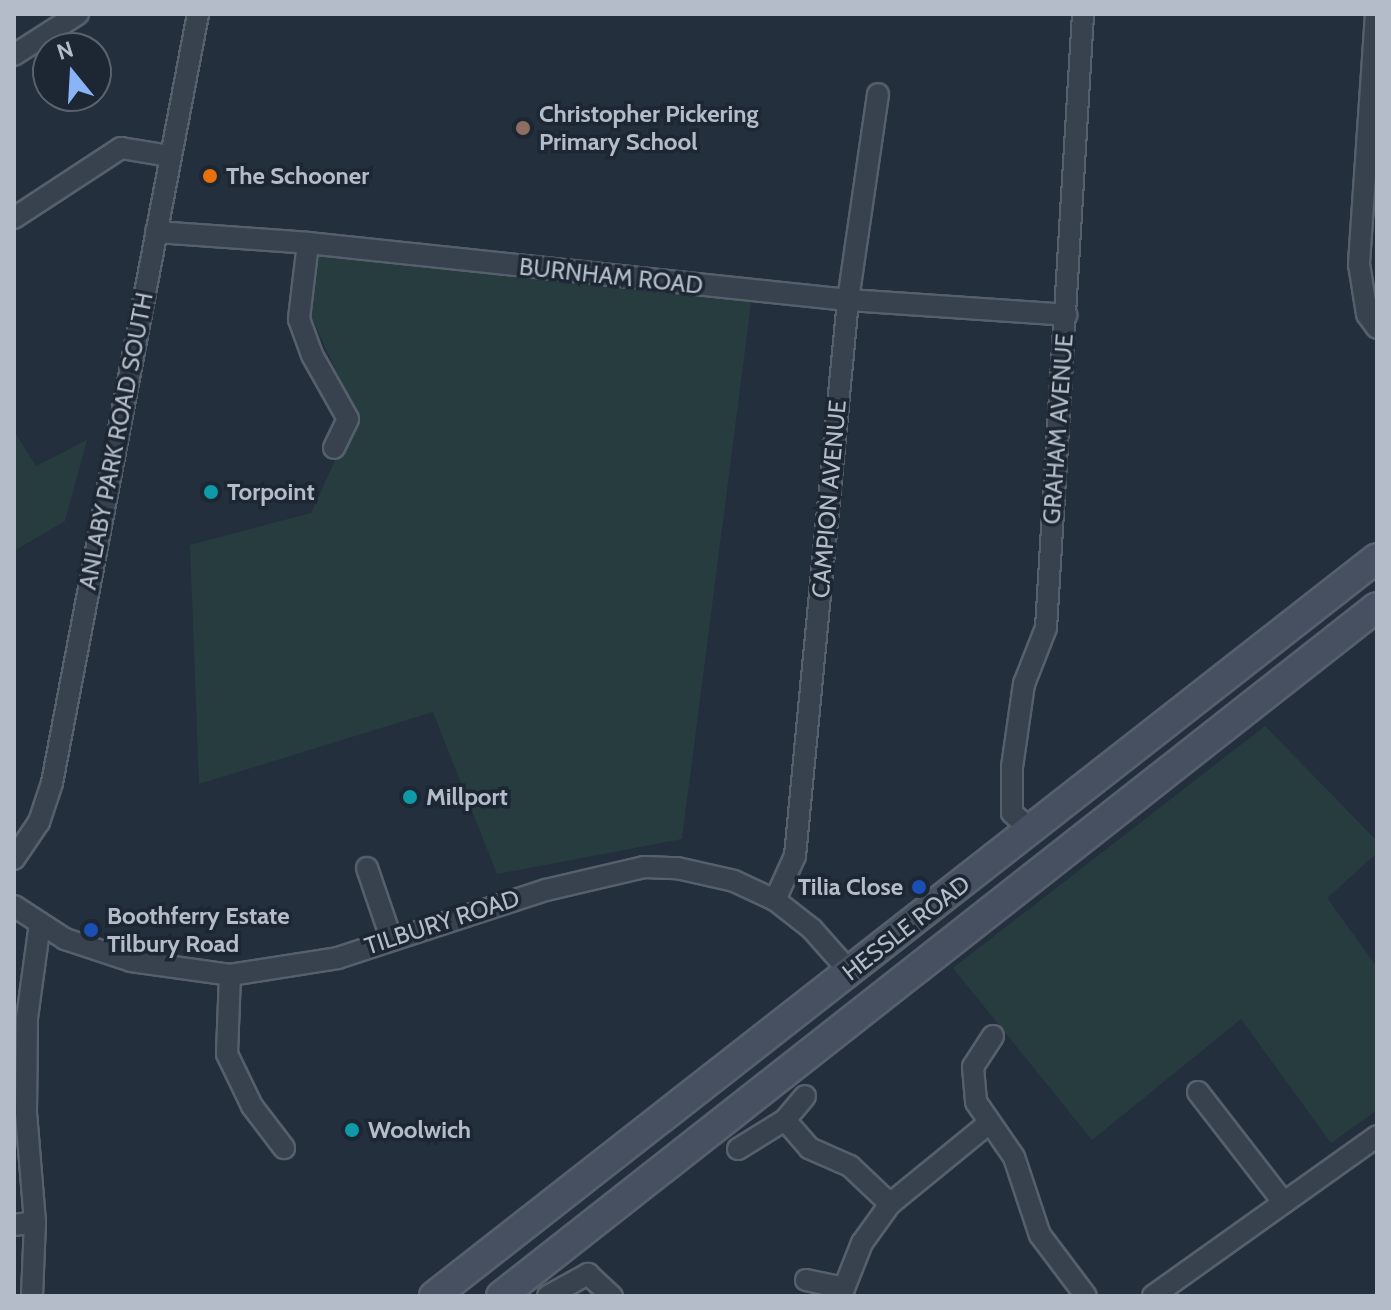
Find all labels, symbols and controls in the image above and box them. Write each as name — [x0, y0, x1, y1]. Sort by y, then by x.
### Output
north arrow — [32, 32, 112, 112]
text: N — [53, 35, 77, 66]
place label: Christopher Pickering Primary School — [539, 100, 759, 156]
marker: Christopher Pickering Primary School — [514, 119, 532, 137]
place label: The Schooner — [226, 162, 369, 190]
marker: The Schooner — [201, 167, 219, 185]
street label: BURNHAM ROAD — [518, 252, 704, 300]
street label: ANLABY PARK ROAD SOUTH — [73, 290, 159, 592]
street label: GRAHAM AVENUE — [1037, 333, 1079, 525]
street label: CAMPION AVENUE — [806, 399, 852, 599]
place label: Torpoint — [227, 478, 315, 506]
marker: Torpoint — [202, 483, 220, 501]
place label: Millport — [426, 783, 508, 811]
marker: Millport — [401, 788, 419, 806]
street label: HESSLE ROAD — [836, 869, 976, 987]
place label: Tilia Close — [798, 873, 903, 901]
marker: Tilia Close — [910, 878, 928, 896]
street label: TILBURY ROAD — [361, 883, 523, 961]
place label: Boothferry Estate Tilbury Road — [107, 902, 290, 958]
marker: Boothferry Estate Tilbury Road — [82, 921, 100, 939]
place label: Woolwich — [368, 1116, 471, 1144]
marker: Woolwich — [343, 1121, 361, 1139]

